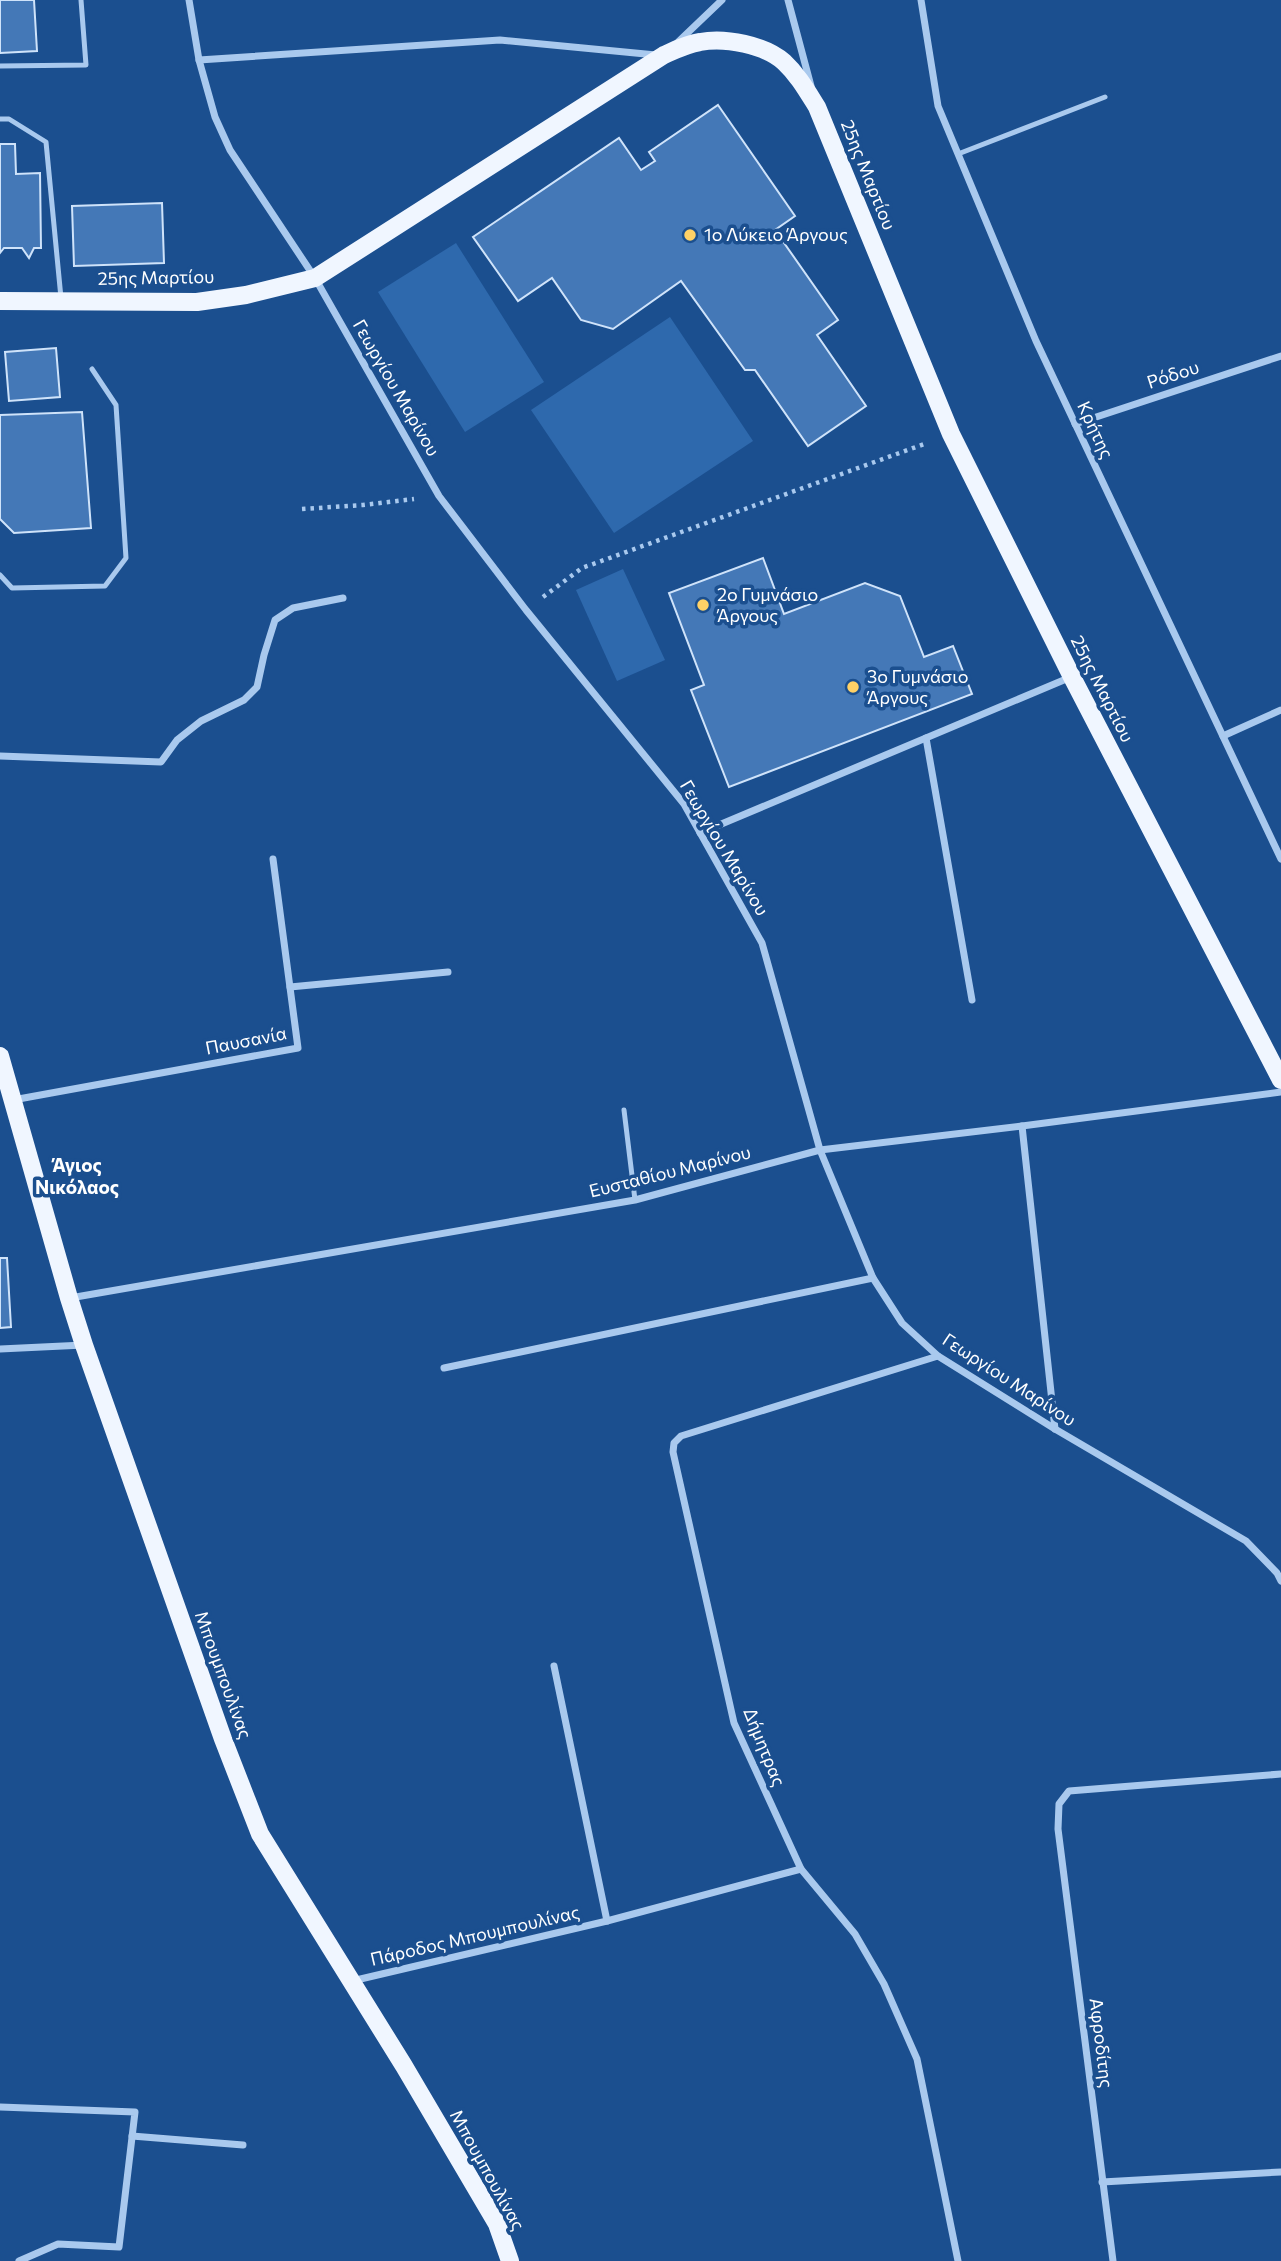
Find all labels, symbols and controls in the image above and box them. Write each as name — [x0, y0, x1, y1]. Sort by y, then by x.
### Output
street label: 25ης Μαρτίου — [837, 116, 901, 233]
place label: 1ο Λύκειο Άργους — [704, 223, 848, 245]
marker: 1ο Λύκειο Άργους — [682, 227, 698, 243]
street label: 25ης Μαρτίου — [97, 265, 215, 289]
street label: Γεωργίου Μαρίνου — [349, 315, 445, 460]
street label: Ρόδου — [1144, 355, 1201, 393]
street label: Κρήτης — [1073, 397, 1119, 462]
place label: 2ο Γυμνάσιο Άργους — [716, 583, 818, 626]
marker: 2ο Γυμνάσιο Άργους — [695, 597, 711, 613]
street label: 25ης Μαρτίου — [1067, 632, 1139, 746]
place label: 3ο Γυμνάσιο Άργους — [866, 665, 968, 708]
marker: 3ο Γυμνάσιο Άργους — [845, 679, 861, 695]
street label: Γεωργίου Μαρίνου — [676, 776, 774, 919]
street label: Παυσανία — [203, 1021, 288, 1059]
street label: Ευσταθίου Μαρίνου — [587, 1140, 753, 1202]
district label: Άγιος Νικόλαος — [35, 1153, 119, 1198]
street label: Γεωργίου Μαρίνου — [939, 1328, 1080, 1430]
street label: Μπουμπουλίνας — [191, 1608, 257, 1742]
street label: Δήμητρας — [739, 1704, 791, 1789]
street label: Πάροδος Μπουμπουλίνας — [368, 1900, 582, 1970]
street label: Αφροδίτης — [1086, 1997, 1118, 2089]
street label: Μπουμπουλίνας — [446, 2105, 530, 2234]

